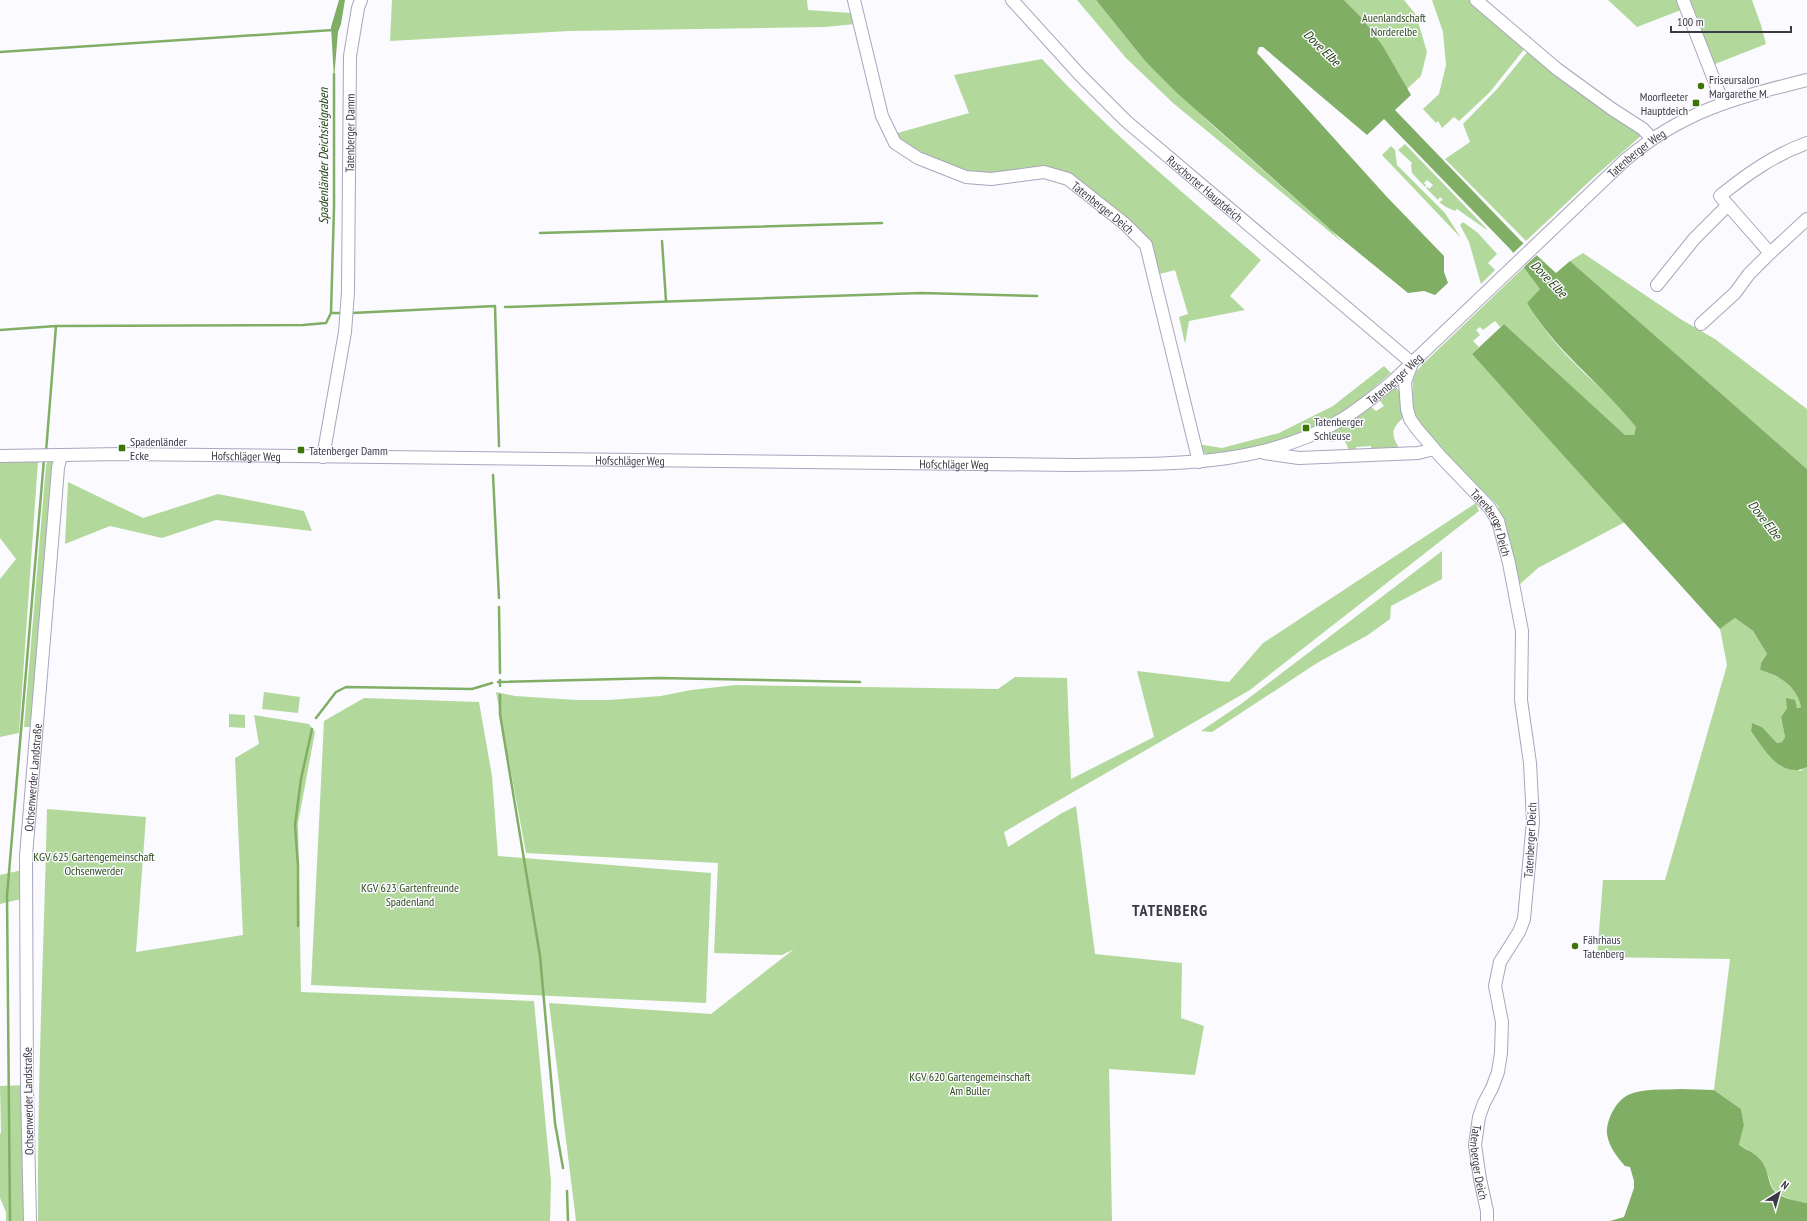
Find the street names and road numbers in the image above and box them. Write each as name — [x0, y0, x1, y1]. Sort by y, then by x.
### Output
street label: Tatenberger Damm — [342, 93, 357, 173]
street label: Tatenberger Weg — [1604, 125, 1668, 180]
street label: Ruschorter Hauptdeich — [1164, 152, 1246, 224]
street label: Tatenberger Deich — [1069, 178, 1138, 237]
street label: Tatenberger Weg — [1363, 350, 1425, 407]
street label: Hofschläger Weg — [211, 448, 281, 463]
street label: Hofschläger Weg — [595, 452, 665, 468]
street label: Hofschläger Weg — [919, 456, 989, 472]
street label: Tatenberger Deich — [1468, 485, 1514, 558]
street label: Ochsenwerder Landstraße — [21, 723, 44, 832]
street label: Tatenberger Deich — [1521, 802, 1539, 878]
street label: Ochsenwerder Landstraße — [20, 1047, 36, 1155]
street label: Tatenberger Deich — [1467, 1124, 1492, 1201]

